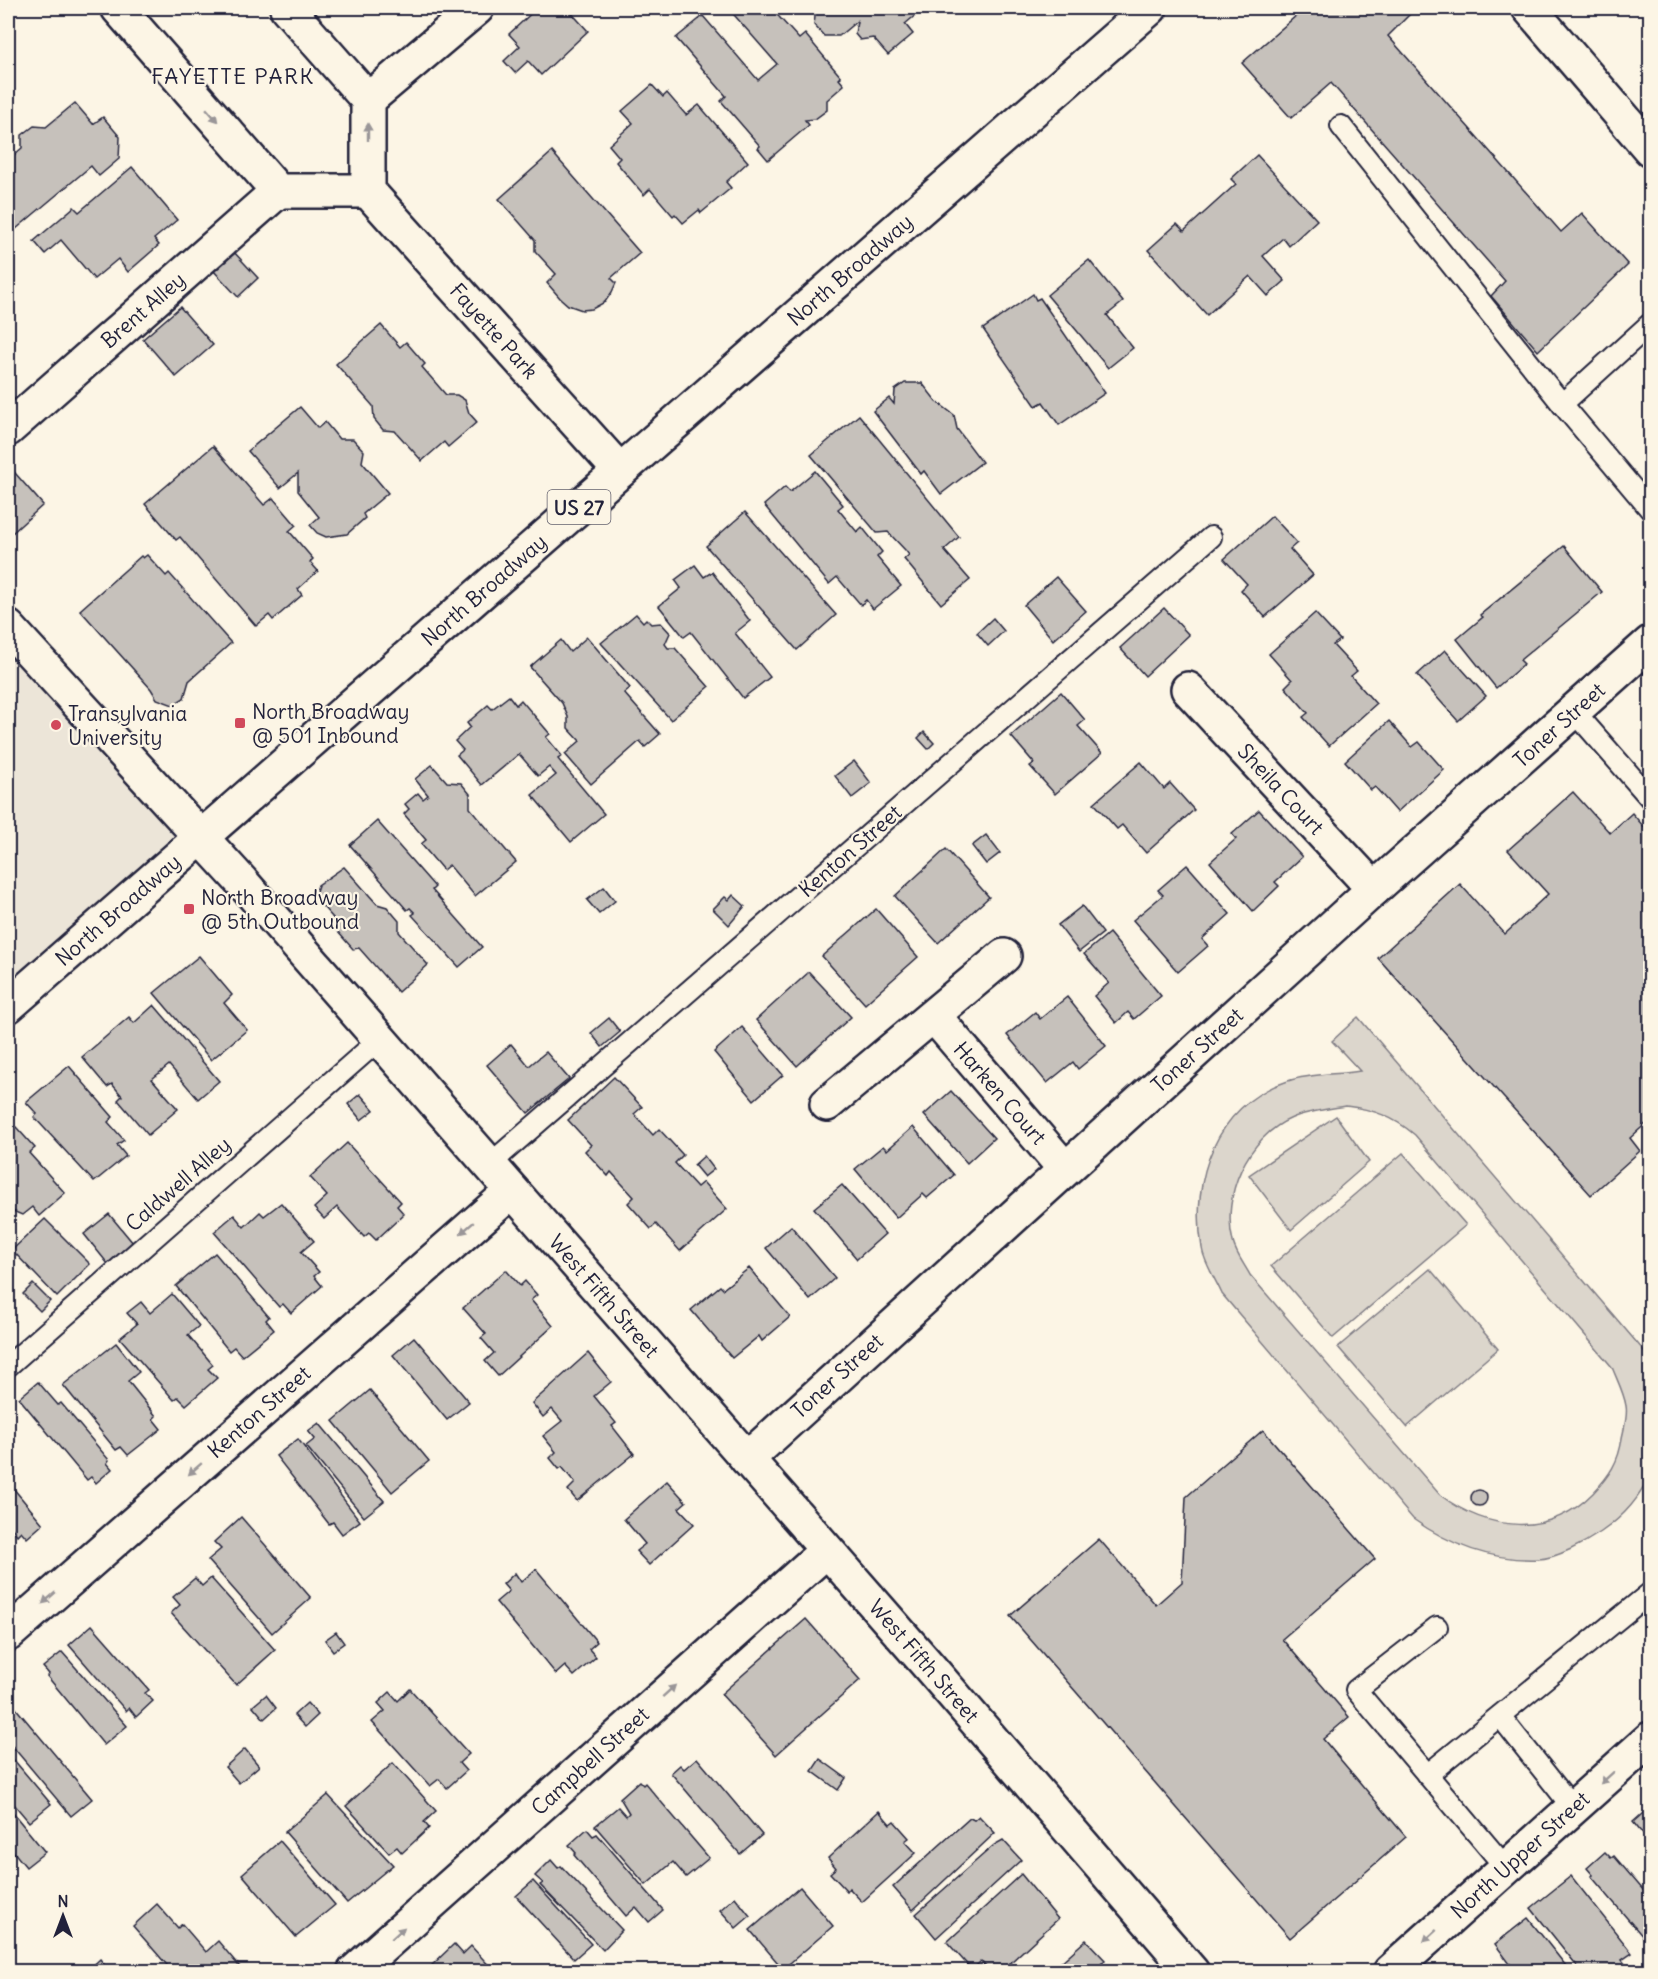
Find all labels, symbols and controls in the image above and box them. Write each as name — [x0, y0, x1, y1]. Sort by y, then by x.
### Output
district label: FAYETTE PARK — [151, 62, 315, 90]
one-way arrow — [205, 107, 218, 122]
one-way arrow — [363, 123, 373, 142]
street label: North Broadway — [782, 208, 918, 332]
street label: Brent Alley — [95, 266, 191, 354]
street label: Fayette Park — [444, 277, 544, 385]
road number: US 27 — [548, 490, 610, 524]
street label: North Broadway — [416, 528, 552, 652]
street label: Toner Street — [1507, 677, 1611, 773]
place label: North Broadway @ 501 Inbound — [252, 698, 409, 749]
place label: Transylvania University — [68, 700, 187, 751]
marker: North Broadway @ 501 Inbound — [233, 716, 247, 730]
marker: Transylvania University — [49, 718, 63, 732]
street label: Sheila Court — [1232, 738, 1330, 840]
street label: Kenton Street — [793, 799, 907, 903]
street label: North Broadway — [50, 848, 186, 972]
place label: North Broadway @ 5th Outbound — [201, 884, 359, 935]
marker: North Broadway @ 5th Outbound — [182, 902, 196, 916]
street label: Toner Street — [1145, 1002, 1249, 1098]
street label: Harken Court — [948, 1036, 1052, 1150]
street label: Caldwell Alley — [120, 1131, 236, 1237]
one-way arrow — [460, 1221, 475, 1234]
street label: West Fifth Street — [543, 1229, 665, 1363]
street label: Toner Street — [785, 1328, 889, 1424]
street label: Kenton Street — [202, 1360, 316, 1464]
one-way arrow — [187, 1462, 203, 1475]
one-way arrow — [41, 1591, 56, 1604]
street label: West Fifth Street — [863, 1594, 985, 1728]
one-way arrow — [661, 1685, 676, 1698]
street label: Campbell Street — [525, 1701, 655, 1821]
one-way arrow — [1600, 1771, 1615, 1784]
street label: North Upper Street — [1445, 1785, 1595, 1925]
north arrow — [33, 1886, 93, 1946]
text: N — [57, 1891, 69, 1911]
one-way arrow — [390, 1927, 405, 1940]
one-way arrow — [1423, 1929, 1438, 1942]

